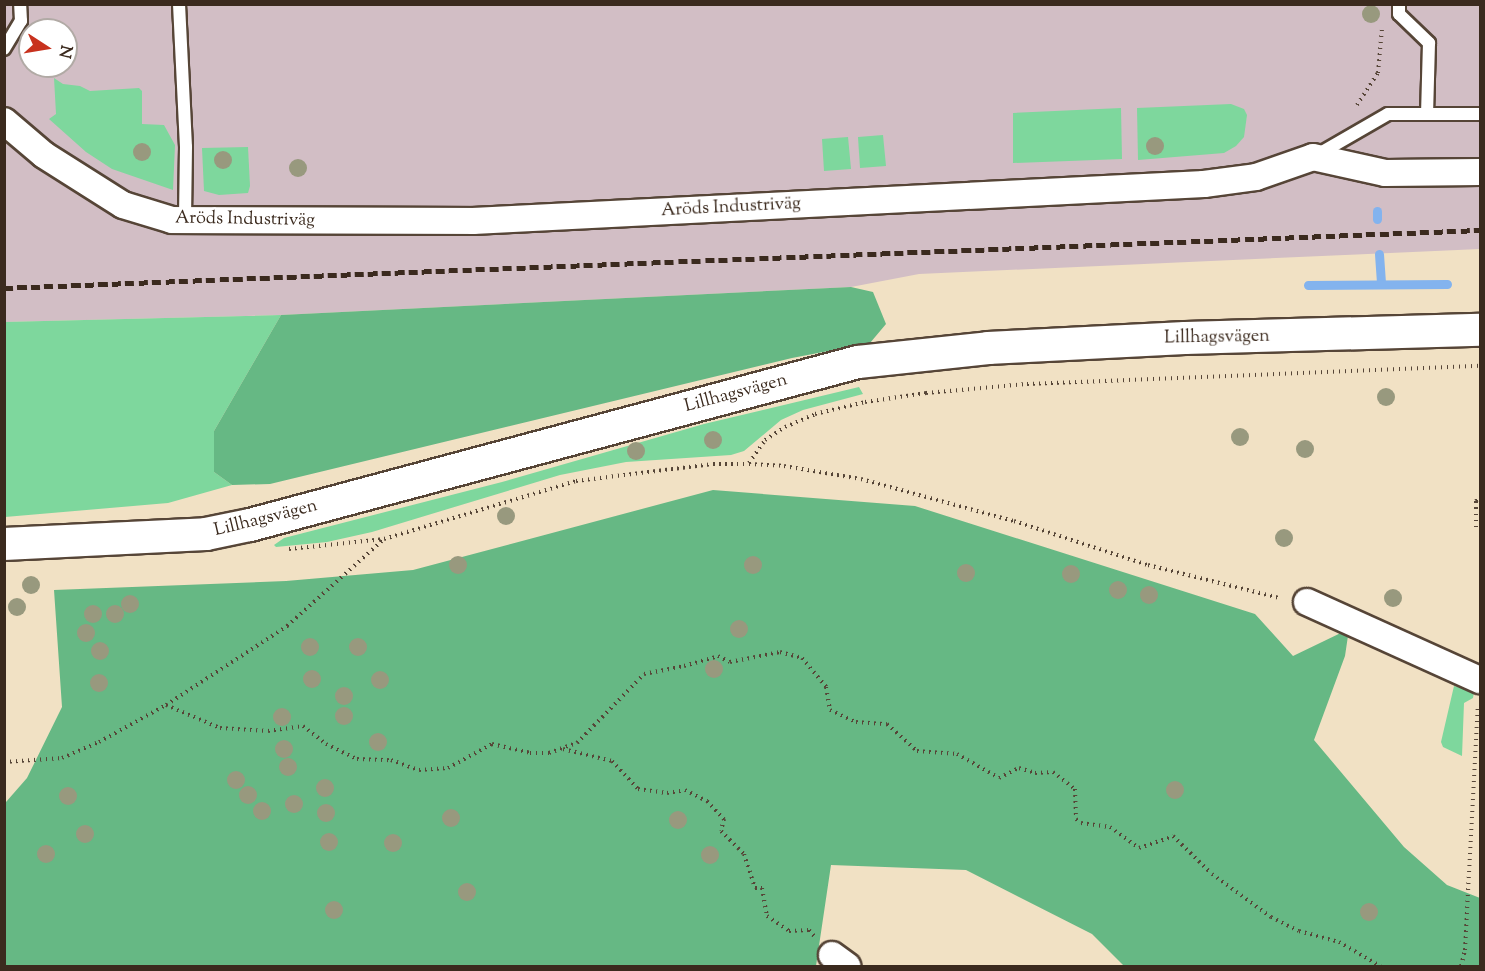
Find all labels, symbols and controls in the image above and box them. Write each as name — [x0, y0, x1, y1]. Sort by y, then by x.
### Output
north arrow — [18, 18, 78, 78]
text: N — [52, 43, 77, 60]
street label: Aröds Industriväg — [661, 194, 801, 222]
street label: Aröds Industriväg — [175, 208, 315, 232]
street label: Lillhagsvägen — [1164, 326, 1270, 350]
street label: Lillhagsvägen — [682, 370, 790, 418]
street label: Lillhagsvägen — [212, 496, 320, 542]

